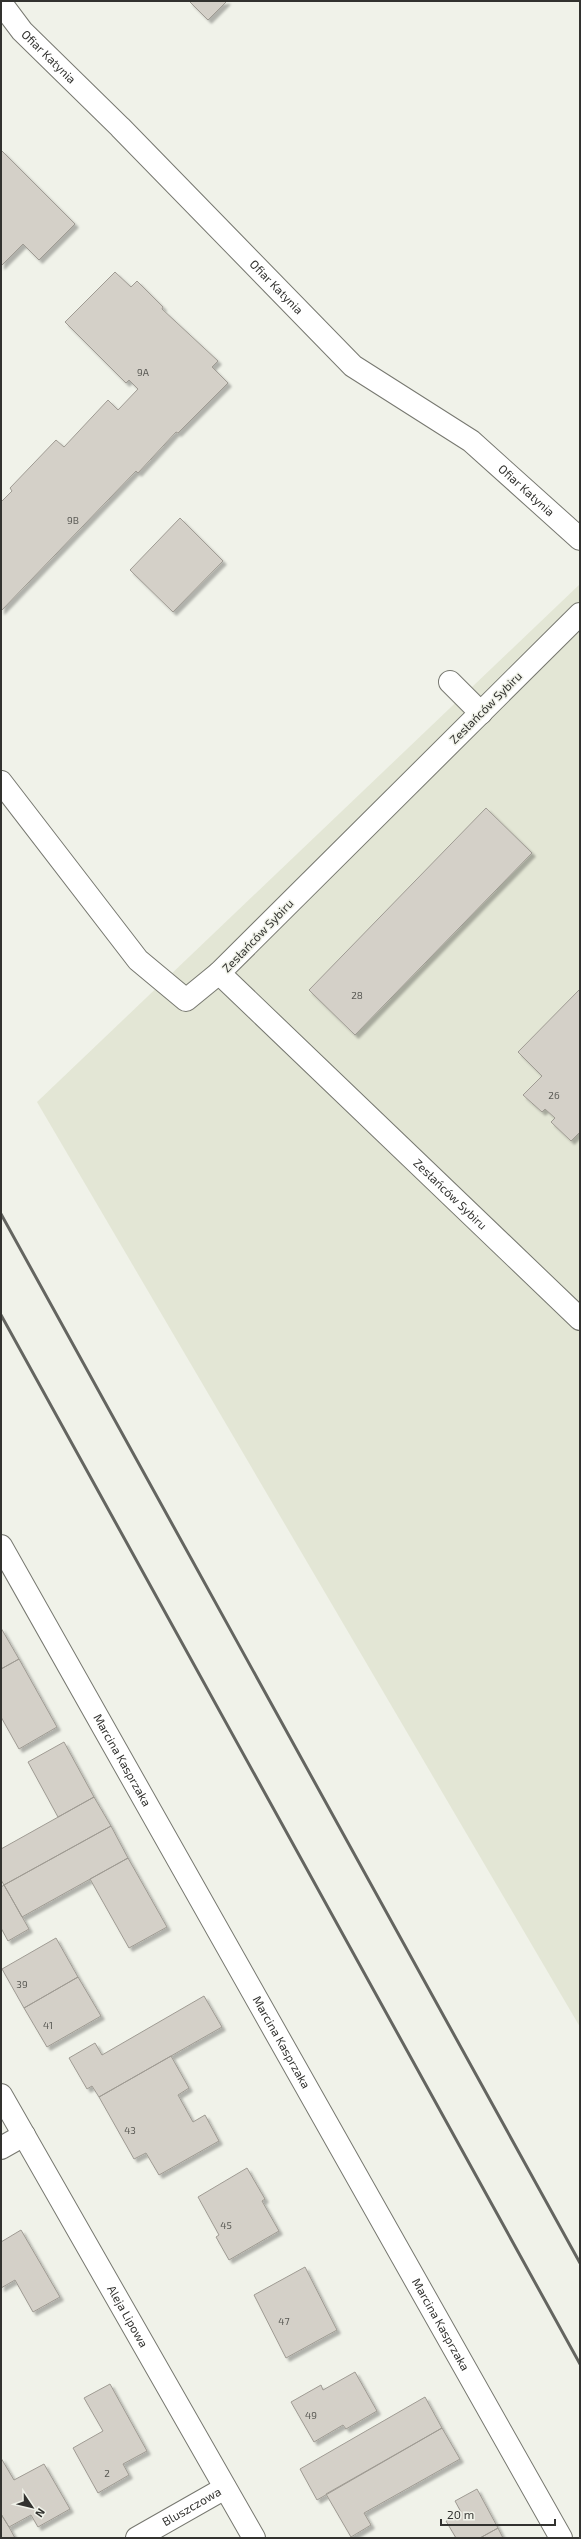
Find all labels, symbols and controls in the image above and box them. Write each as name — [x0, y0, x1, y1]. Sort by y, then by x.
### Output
street label: Ofiar Katynia — [19, 27, 79, 86]
street label: Ofiar Katynia — [247, 256, 307, 317]
house number: 9A — [137, 366, 150, 378]
street label: Ofiar Katynia — [496, 461, 558, 519]
house number: 9B — [67, 514, 79, 526]
street label: Zesłańców Sybiru — [446, 668, 524, 746]
street label: Zesłańców Sybiru — [219, 896, 296, 975]
house number: 28 — [351, 989, 363, 1001]
house number: 26 — [548, 1089, 560, 1101]
street label: Zesłańców Sybiru — [411, 1155, 490, 1232]
street label: Marcina Kasprzaka — [91, 1711, 154, 1808]
house number: 39 — [16, 1978, 28, 1990]
street label: Marcina Kasprzaka — [250, 1993, 314, 2091]
house number: 41 — [43, 2019, 53, 2031]
house number: 43 — [124, 2124, 136, 2136]
house number: 45 — [220, 2219, 232, 2231]
street label: Marcina Kasprzaka — [410, 2275, 473, 2373]
street label: Aleja Lipowa — [105, 2282, 152, 2349]
house number: 47 — [278, 2315, 290, 2327]
house number: 49 — [305, 2409, 317, 2421]
house number: 2 — [104, 2467, 110, 2479]
street label: Bluszczowa — [159, 2484, 223, 2528]
north arrow — [12, 2487, 52, 2527]
scale bar — [441, 2501, 555, 2527]
text: N — [33, 2506, 48, 2520]
text: 20 m — [447, 2507, 474, 2521]

